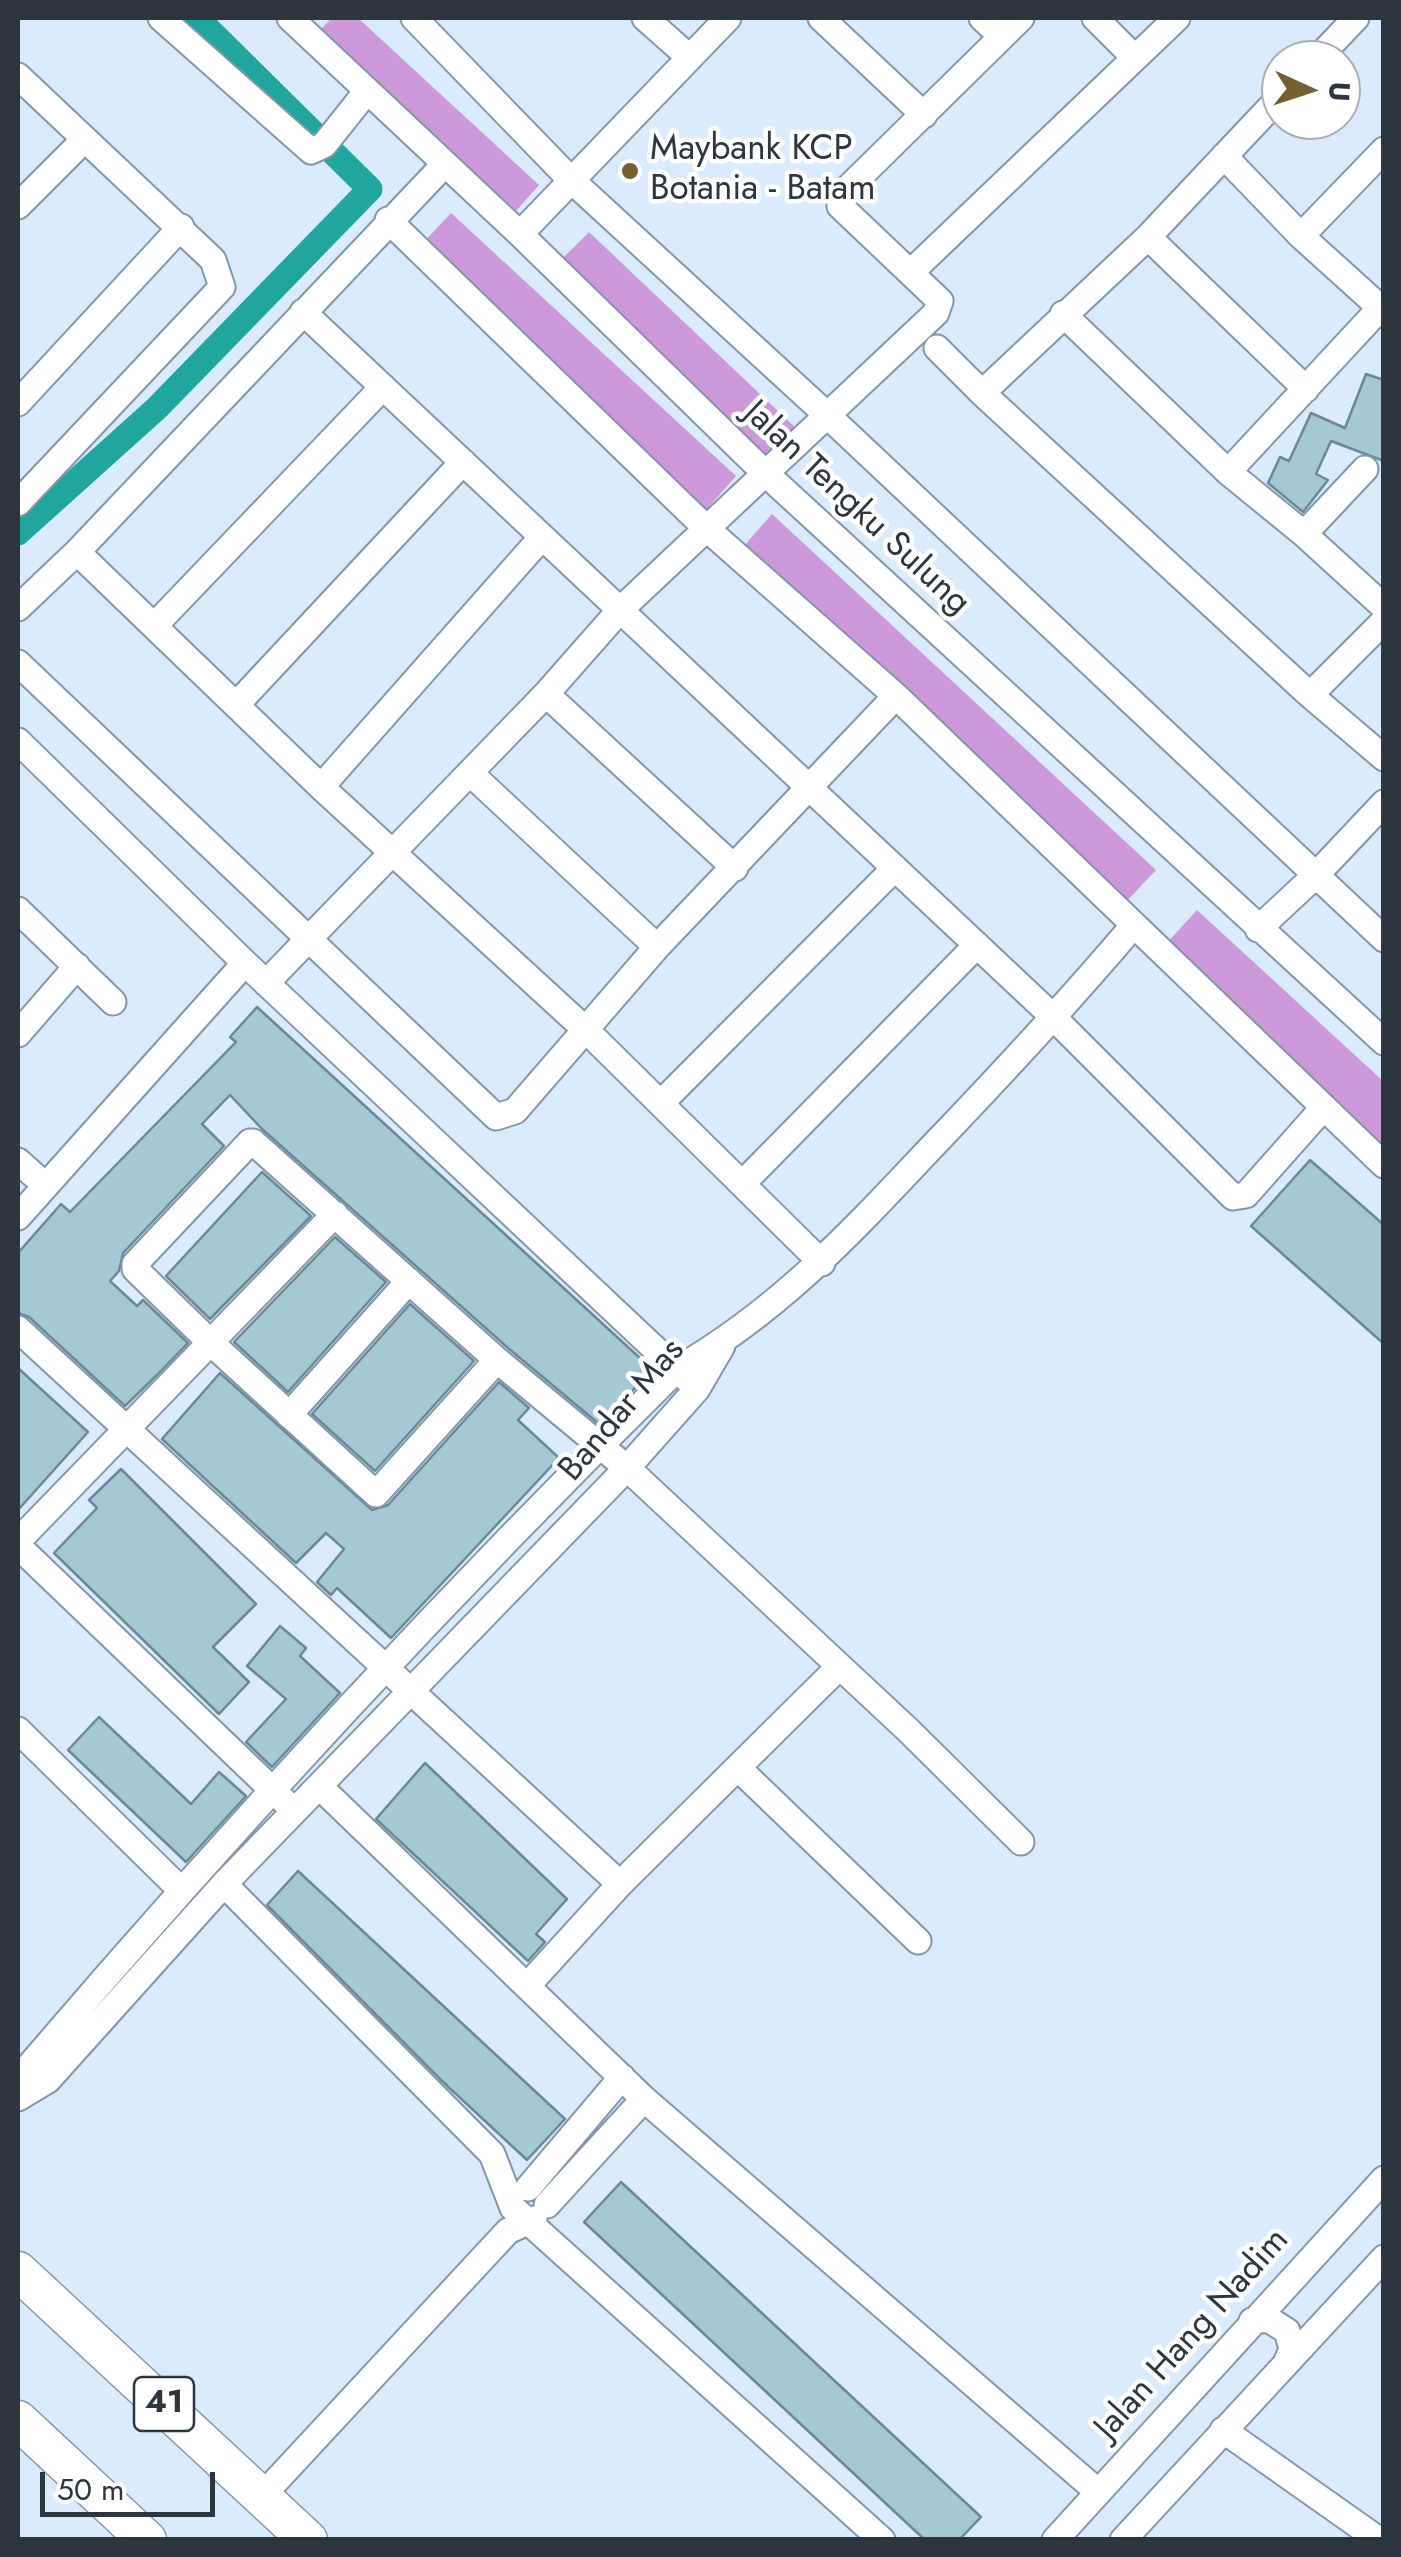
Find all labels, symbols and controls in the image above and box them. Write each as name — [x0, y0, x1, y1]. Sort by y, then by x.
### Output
north arrow — [1261, 40, 1361, 140]
text: U — [1318, 81, 1360, 102]
place label: Maybank KCP Botania - Batam — [650, 130, 875, 212]
marker: Maybank KCP Botania - Batam — [619, 160, 641, 182]
street label: Jalan Tengku Sulung — [734, 393, 978, 625]
street label: Bandar Mas — [551, 1331, 695, 1491]
street label: Jalan Hang Nadim — [1087, 2221, 1299, 2449]
road number: 41 — [134, 2377, 194, 2431]
scale bar — [45, 2452, 220, 2514]
text: 50 m — [57, 2468, 124, 2511]

